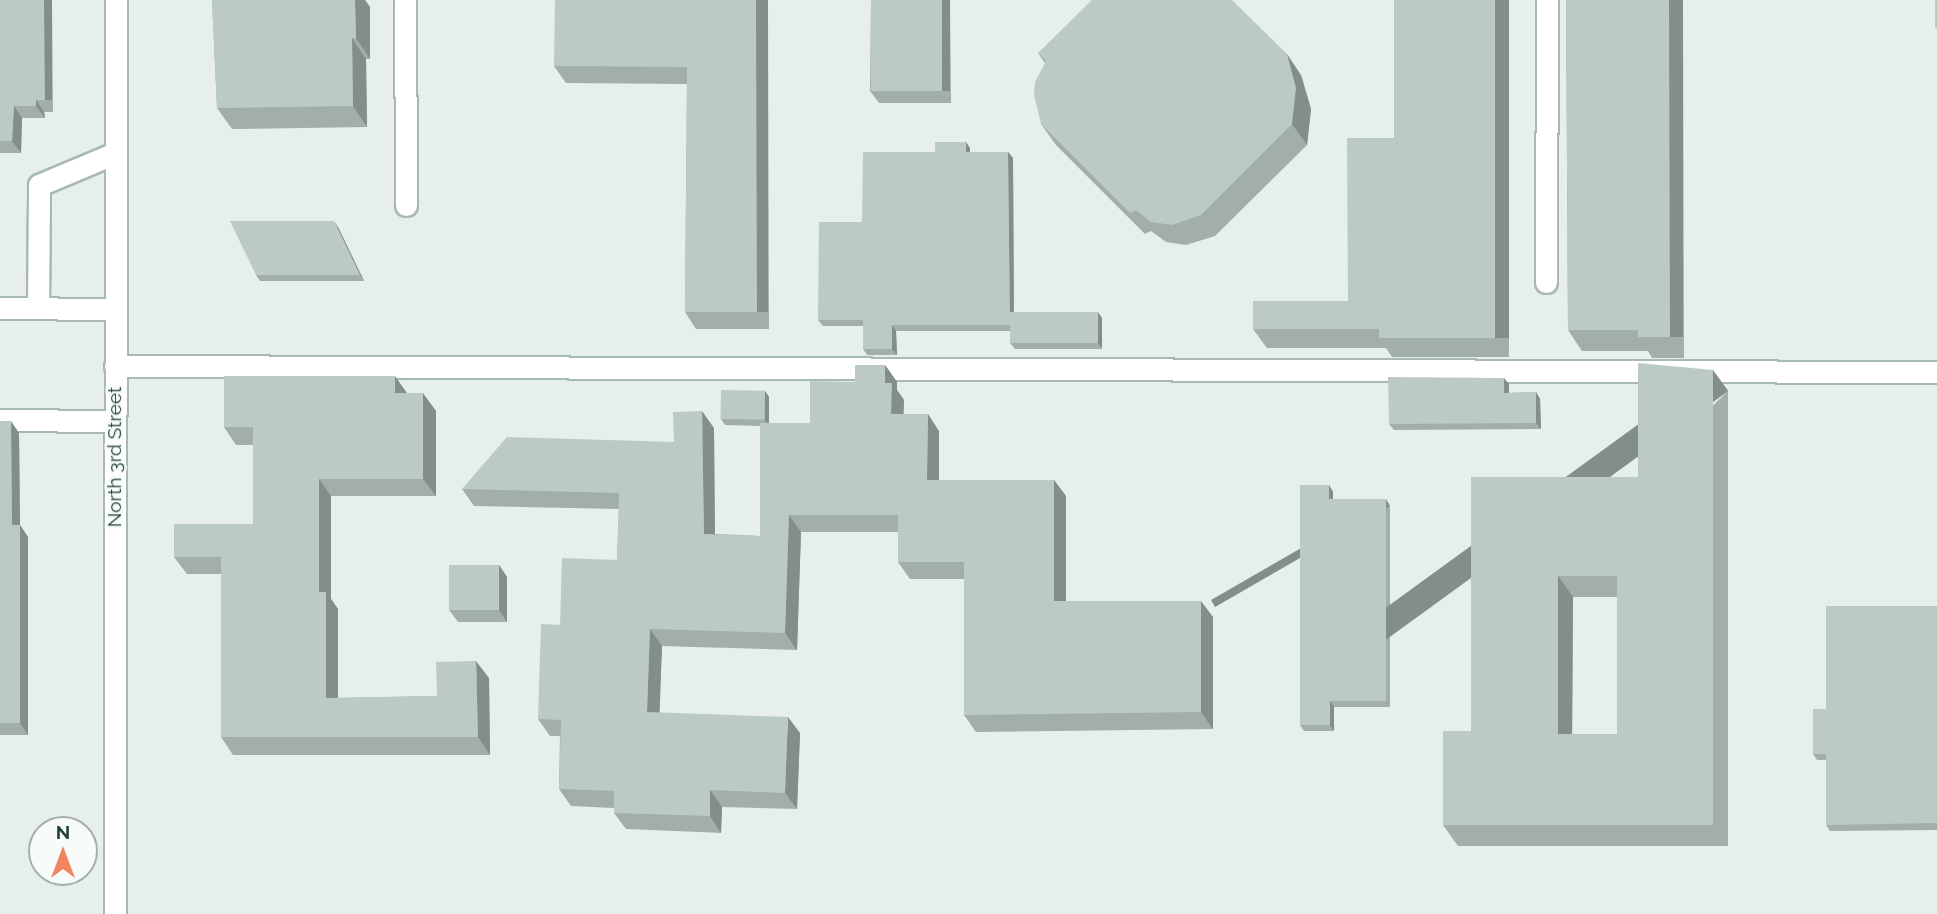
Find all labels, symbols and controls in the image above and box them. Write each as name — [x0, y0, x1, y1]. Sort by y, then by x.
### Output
street label: North 3rd Street — [104, 387, 126, 527]
north arrow — [28, 816, 98, 886]
text: N — [56, 821, 70, 843]

